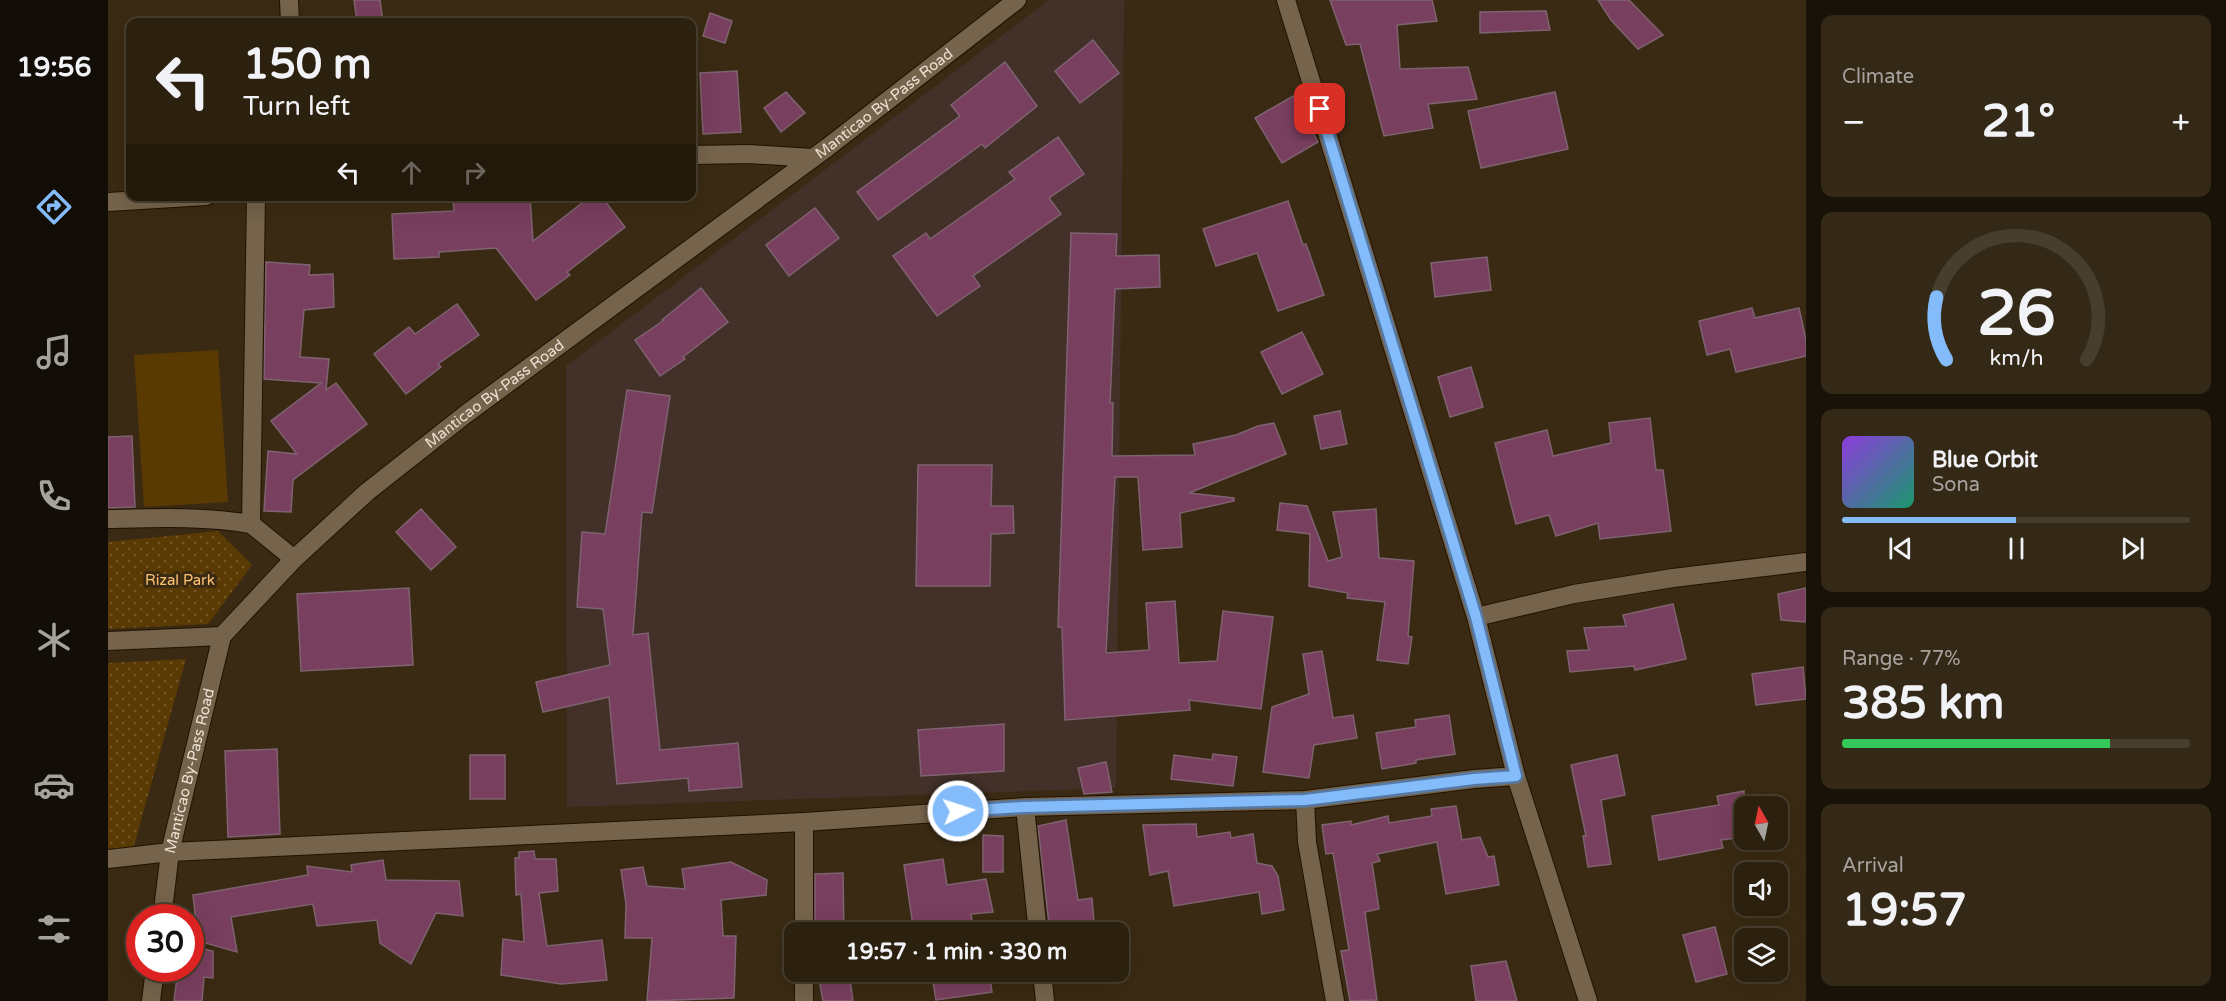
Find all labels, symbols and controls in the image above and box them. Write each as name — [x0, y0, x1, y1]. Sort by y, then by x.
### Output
text: 150 m — [243, 39, 372, 90]
icon: left — [144, 42, 222, 120]
street label: Manticao By-Pass Road — [812, 44, 956, 162]
text: 19:56 — [17, 51, 91, 84]
text: Climate — [1842, 65, 1914, 89]
pin — [1294, 83, 1345, 134]
text: Turn left — [243, 90, 350, 123]
icon: arrive — [1303, 92, 1336, 125]
text: 21° — [1982, 95, 2055, 149]
text: − — [1842, 103, 1866, 142]
text: + — [2171, 103, 2190, 142]
icon: left — [332, 156, 365, 189]
icon: ahead — [395, 156, 428, 189]
icon: right — [458, 156, 491, 189]
icon: directions — [33, 186, 75, 228]
text: 26 — [1977, 277, 2055, 352]
icon: music — [33, 331, 75, 373]
street label: Manticao By-Pass Road — [421, 336, 567, 452]
text: km/h — [1989, 346, 2043, 372]
text: Blue Orbit — [1932, 447, 2038, 473]
text: Sona — [1932, 473, 1980, 497]
icon: phone — [33, 475, 75, 517]
icon: previous — [1884, 532, 1917, 565]
icon: pause — [2000, 532, 2033, 565]
icon: next — [2116, 532, 2149, 565]
park label: Rizal Park — [145, 571, 215, 589]
icon: climate — [33, 619, 75, 661]
text: Range · 77% — [1842, 647, 1961, 671]
text: 385 km — [1842, 677, 2004, 731]
street label: Manticao By-Pass Road — [161, 686, 218, 855]
icon: car — [33, 764, 75, 806]
position arrow — [926, 779, 990, 843]
north arrow — [1734, 796, 1788, 850]
map controls — [1734, 796, 1788, 982]
text: Arrival — [1842, 854, 1904, 878]
button: sound — [1734, 862, 1788, 916]
text: 19:57 — [1842, 884, 1967, 938]
speed limit sign: 30 — [126, 904, 204, 982]
icon: filters — [33, 908, 75, 950]
button: layers — [1734, 928, 1788, 982]
text: 19:57 · 1 min · 330 m — [846, 939, 1067, 965]

